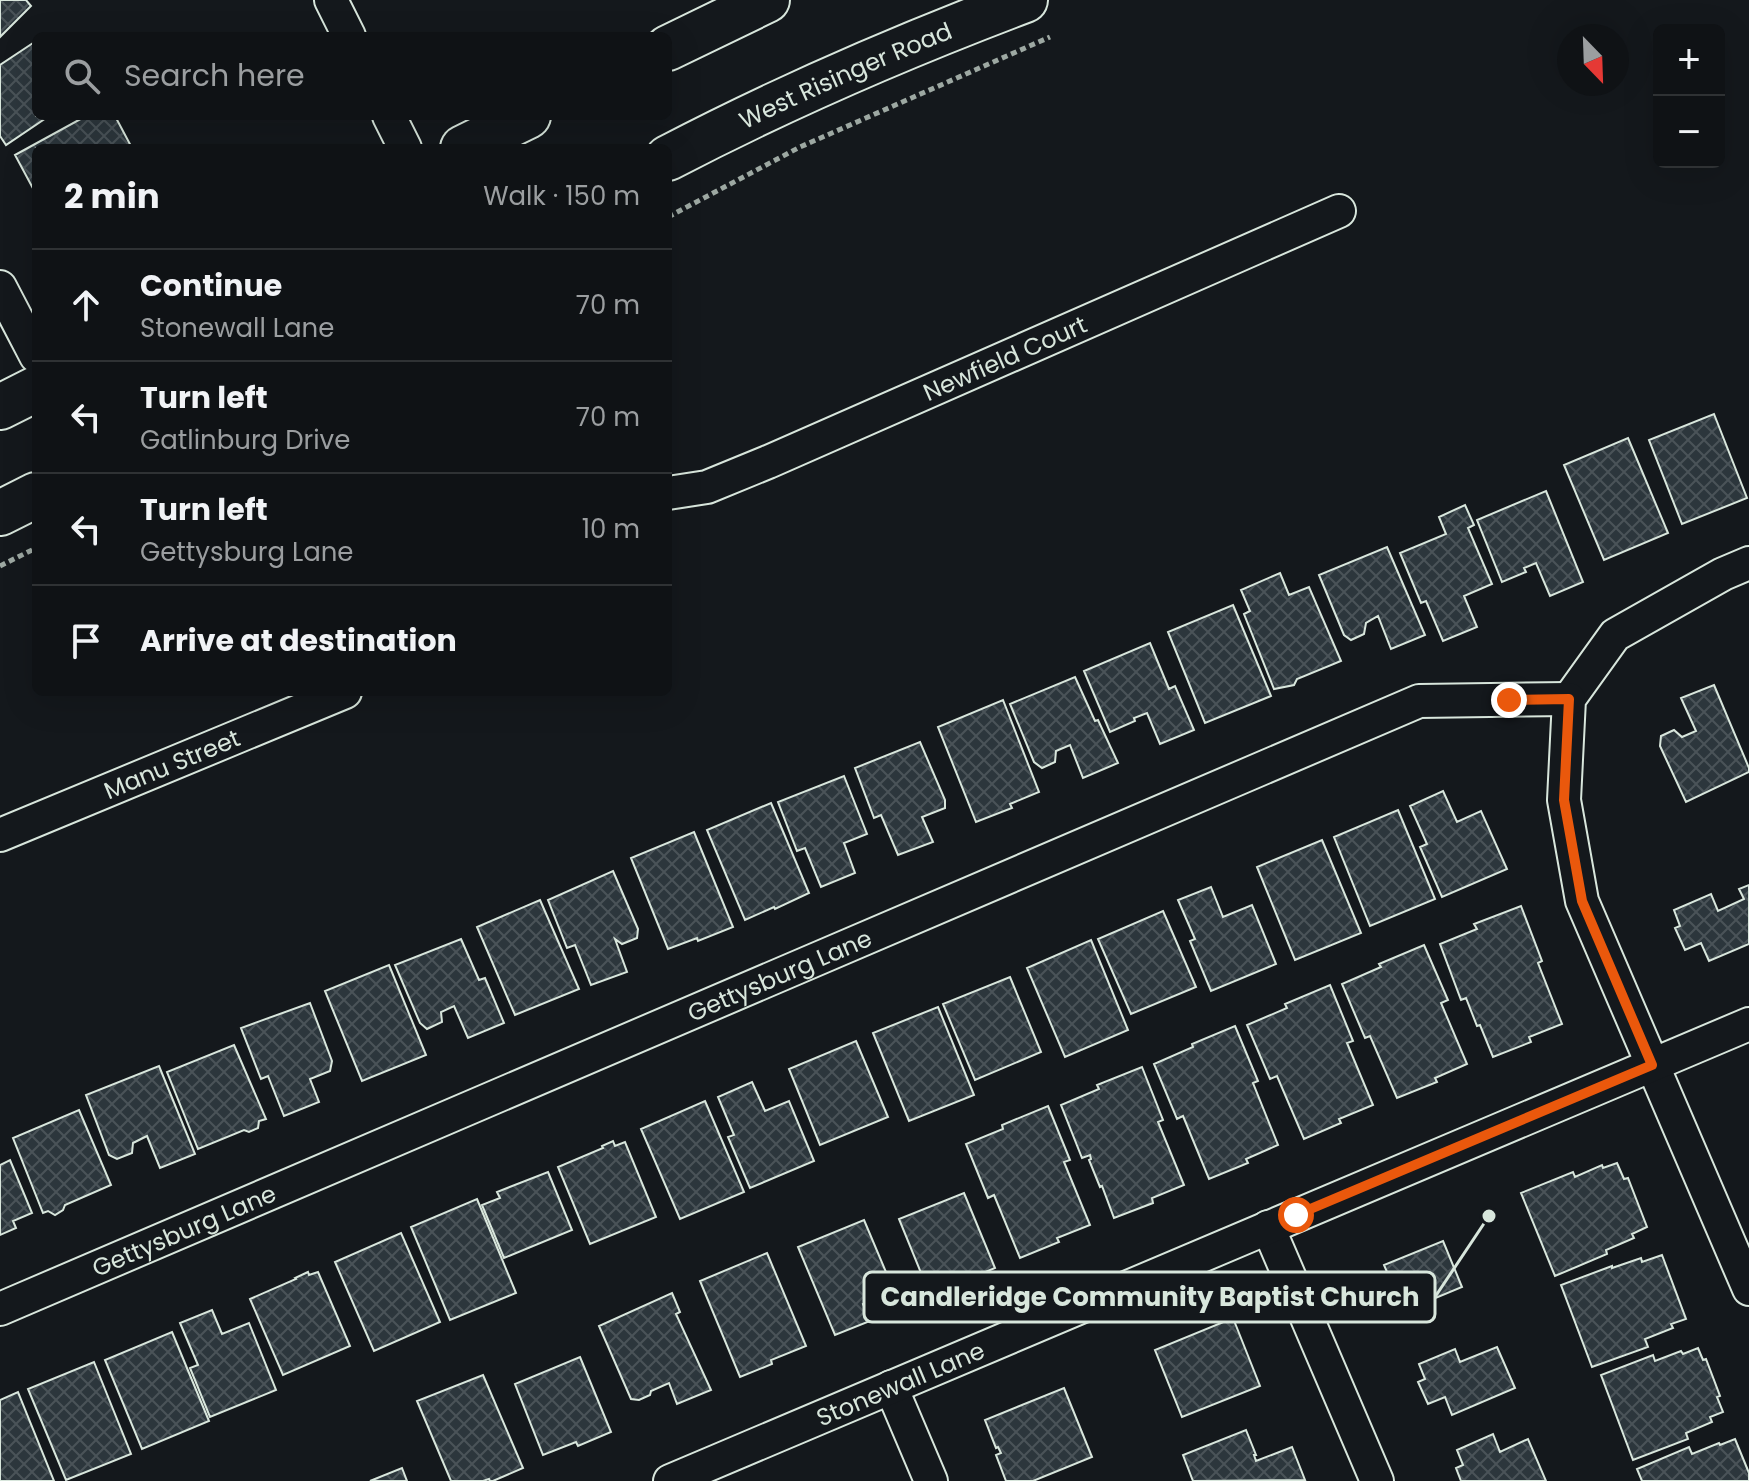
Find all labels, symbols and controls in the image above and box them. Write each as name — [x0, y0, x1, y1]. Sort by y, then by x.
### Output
street label: West Risinger Road — [734, 14, 957, 136]
north arrow — [1557, 24, 1629, 96]
map controls — [1653, 24, 1725, 168]
button: + — [1653, 24, 1725, 96]
search box — [32, 32, 672, 120]
icon: search — [60, 54, 104, 98]
text: Search here — [124, 54, 305, 97]
button: − — [1653, 96, 1725, 168]
text: 2 min — [64, 172, 160, 220]
text: Walk · 150 m — [483, 178, 640, 214]
text: Continue — [140, 264, 282, 307]
icon: ahead — [64, 283, 108, 327]
text: 70 m — [576, 287, 640, 323]
street label: Newfield Court — [918, 307, 1092, 408]
text: Stonewall Lane — [140, 310, 334, 346]
text: Turn left — [140, 376, 268, 419]
icon: left — [64, 395, 108, 439]
text: 70 m — [576, 399, 640, 435]
text: Gatlinburg Drive — [140, 422, 350, 458]
text: Turn left — [140, 488, 268, 531]
icon: left — [64, 507, 108, 551]
text: 10 m — [582, 511, 640, 547]
text: Gettysburg Lane — [140, 534, 354, 570]
icon: arrive — [64, 619, 108, 663]
text: Arrive at destination — [140, 619, 457, 662]
route end — [1491, 682, 1527, 718]
street label: Manu Street — [99, 721, 245, 807]
street label: Gettysburg Lane — [682, 921, 877, 1029]
street label: Gettysburg Lane — [87, 1176, 281, 1284]
route start — [1278, 1197, 1314, 1233]
callout: Candleridge Community Baptist Church — [864, 1272, 1435, 1322]
text: Candleridge Community Baptist Church — [880, 1279, 1420, 1315]
street label: Stonewall Lane — [811, 1333, 989, 1434]

